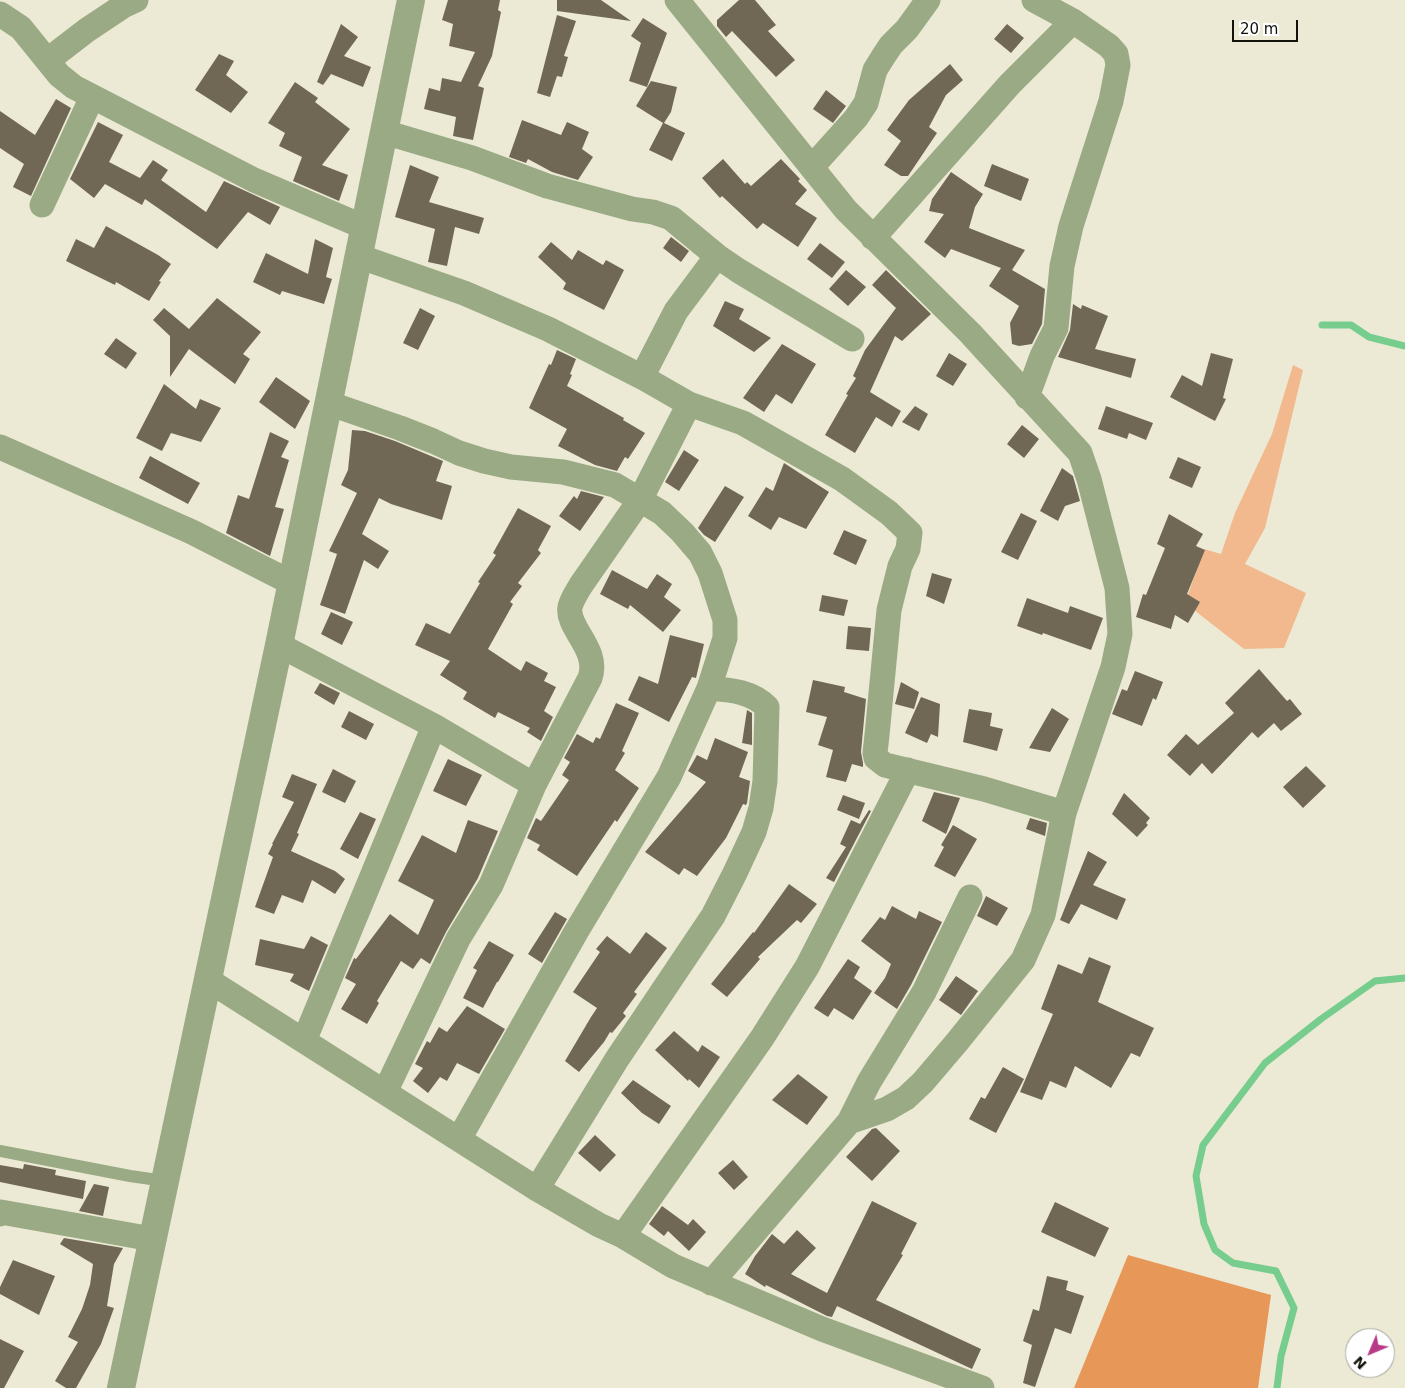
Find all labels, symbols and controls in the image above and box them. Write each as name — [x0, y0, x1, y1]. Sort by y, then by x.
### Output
scale bar — [1235, 10, 1301, 42]
text: 20 m — [1240, 20, 1278, 38]
north arrow — [1345, 1328, 1395, 1378]
text: N — [1350, 1353, 1370, 1373]

